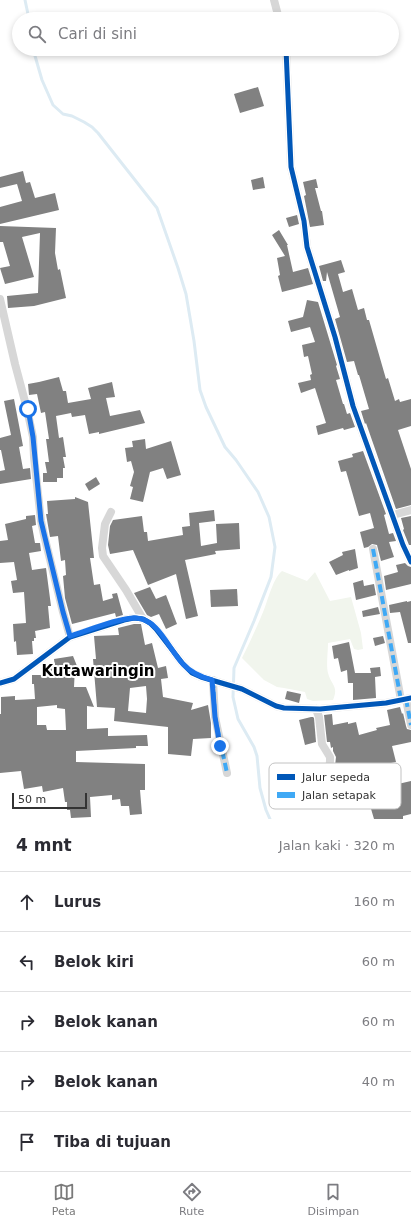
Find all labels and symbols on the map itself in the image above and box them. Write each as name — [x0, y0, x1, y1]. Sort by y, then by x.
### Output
route start — [19, 400, 37, 418]
district label: Kutawaringin — [41, 662, 155, 680]
route end — [211, 737, 229, 755]
legend — [269, 763, 401, 809]
text: Jalur sepeda — [301, 771, 370, 784]
text: Jalan setapak — [301, 789, 377, 802]
scale bar — [12, 791, 87, 810]

